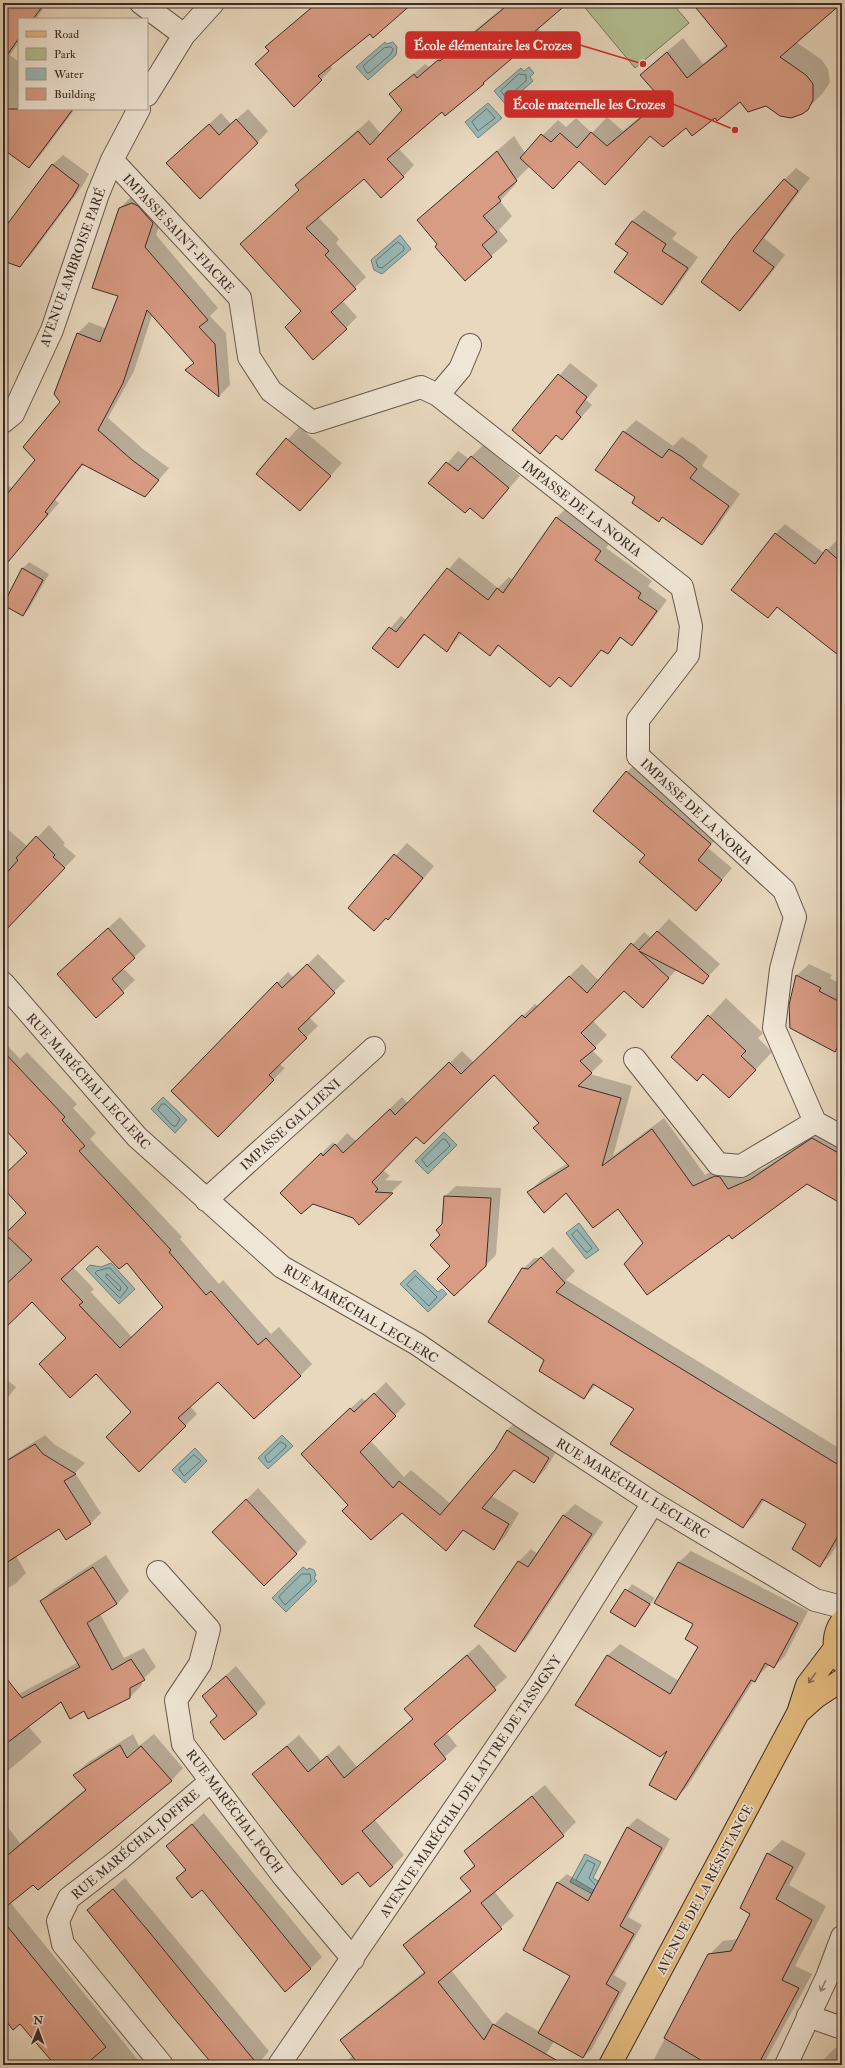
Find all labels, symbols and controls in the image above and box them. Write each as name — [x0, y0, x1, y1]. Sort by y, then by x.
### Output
legend — [18, 18, 148, 110]
text: Road — [54, 27, 79, 42]
callout: École élémentaire les Crozes — [406, 32, 580, 58]
text: École élémentaire les Crozes — [414, 36, 572, 54]
text: Park — [54, 47, 76, 62]
text: Water — [53, 67, 84, 82]
text: Building — [54, 87, 97, 102]
callout: École maternelle les Crozes — [505, 91, 673, 117]
text: École maternelle les Crozes — [513, 95, 665, 113]
street label: IMPASSE SAINT-FIACRE — [119, 171, 238, 297]
street label: AVENUE AMBROISE PARÉ — [35, 185, 109, 350]
street label: IMPASSE DE LA NORIA — [518, 457, 645, 561]
street label: IMPASSE DE LA NORIA — [637, 755, 756, 868]
street label: RUE MARÉCHAL LECLERC — [23, 1010, 154, 1153]
street label: IMPASSE GALLIENI — [237, 1076, 344, 1174]
street label: RUE MARÉCHAL LECLERC — [280, 1260, 441, 1366]
street label: RUE MARÉCHAL LECLERC — [553, 1434, 713, 1543]
street label: AVENUE MARÉCHAL DE LATTRE DE TASSIGNY — [375, 1651, 566, 1922]
one-way arrow — [808, 1672, 816, 1683]
street label: RUE MARÉCHAL FOCH — [182, 1746, 287, 1877]
street label: RUE MARÉCHAL JOFFRE — [68, 1786, 203, 1903]
street label: AVENUE DE LA RÉSISTANCE — [652, 1801, 757, 1978]
one-way arrow — [819, 1980, 826, 1992]
north arrow — [18, 2010, 58, 2050]
text: N — [32, 2014, 44, 2027]

